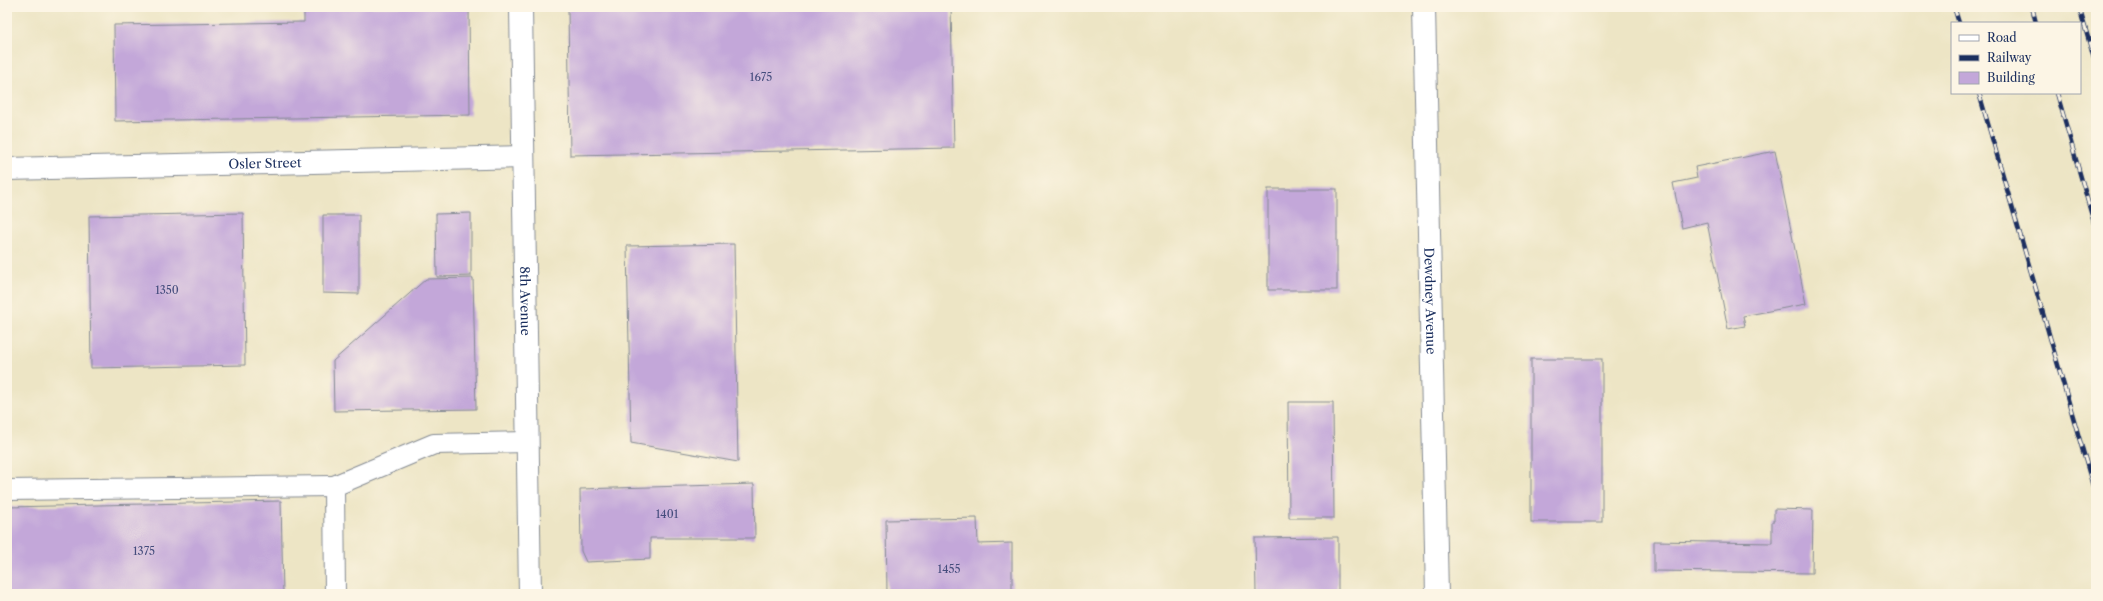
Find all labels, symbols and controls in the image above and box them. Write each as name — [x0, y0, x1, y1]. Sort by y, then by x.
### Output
legend — [1951, 22, 2081, 94]
text: Road — [1987, 30, 2017, 45]
text: Railway — [1987, 50, 2032, 65]
house number: 1675 — [750, 70, 772, 84]
text: Building — [1987, 70, 2035, 85]
street label: Osler Street — [228, 154, 302, 172]
street label: Dewdney Avenue — [1421, 247, 1440, 355]
street label: 8th Avenue — [517, 266, 534, 336]
house number: 1350 — [155, 283, 179, 297]
house number: 1401 — [656, 507, 679, 521]
house number: 1375 — [133, 544, 155, 558]
house number: 1455 — [938, 562, 960, 576]

